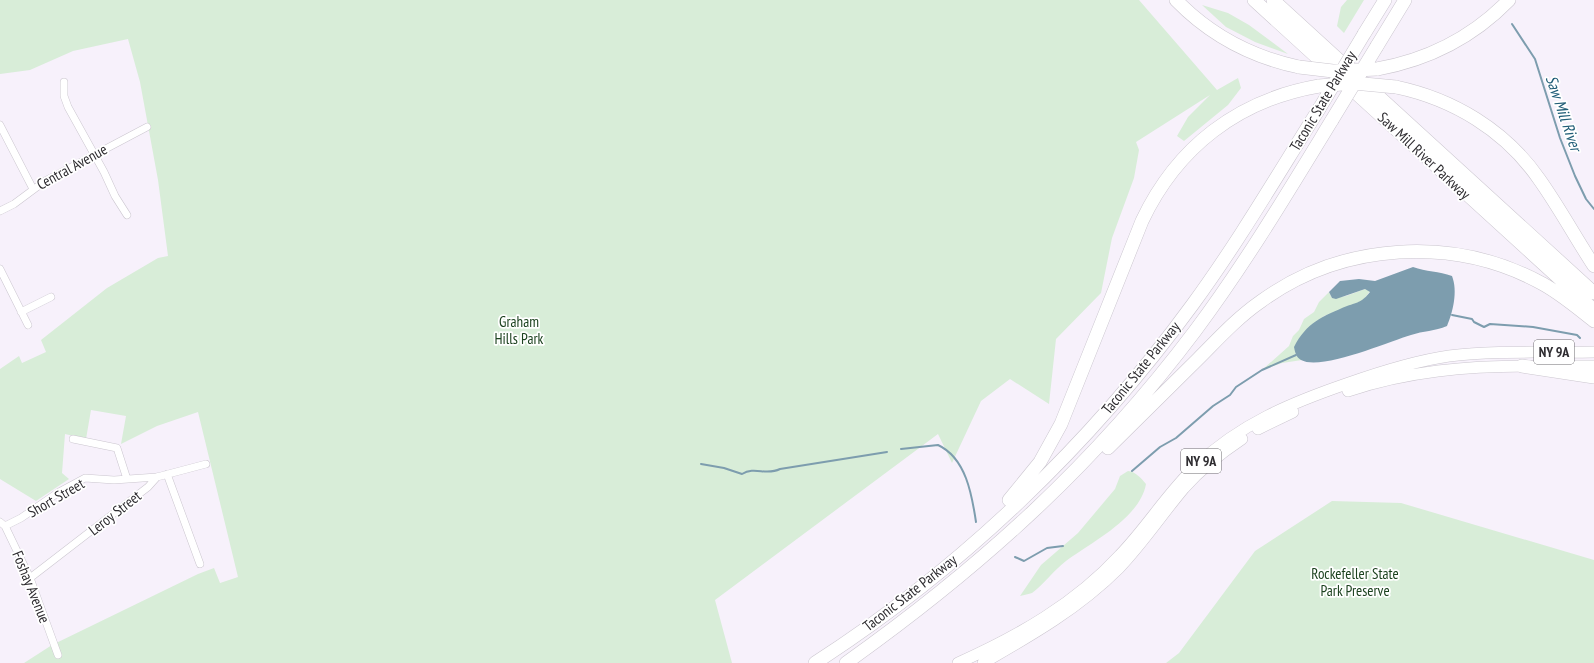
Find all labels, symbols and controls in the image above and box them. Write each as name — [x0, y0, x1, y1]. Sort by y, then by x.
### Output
street label: Taconic State Parkway — [1285, 47, 1360, 154]
water label: Saw Mill River — [1542, 73, 1587, 156]
street label: Saw Mill River Parkway — [1374, 108, 1475, 204]
street label: Central Avenue — [33, 139, 110, 194]
park label: Graham Hills Park — [495, 312, 544, 348]
street label: Taconic State Parkway — [1097, 317, 1184, 418]
road number: NY 9A — [1534, 340, 1574, 364]
road number: NY 9A — [1181, 449, 1221, 473]
street label: Short Street — [24, 474, 87, 521]
street label: Leroy Street — [85, 486, 145, 539]
street label: Foshay Avenue — [8, 548, 55, 626]
street label: Taconic State Parkway — [859, 550, 961, 635]
park label: Rockefeller State Park Preserve — [1311, 564, 1399, 600]

